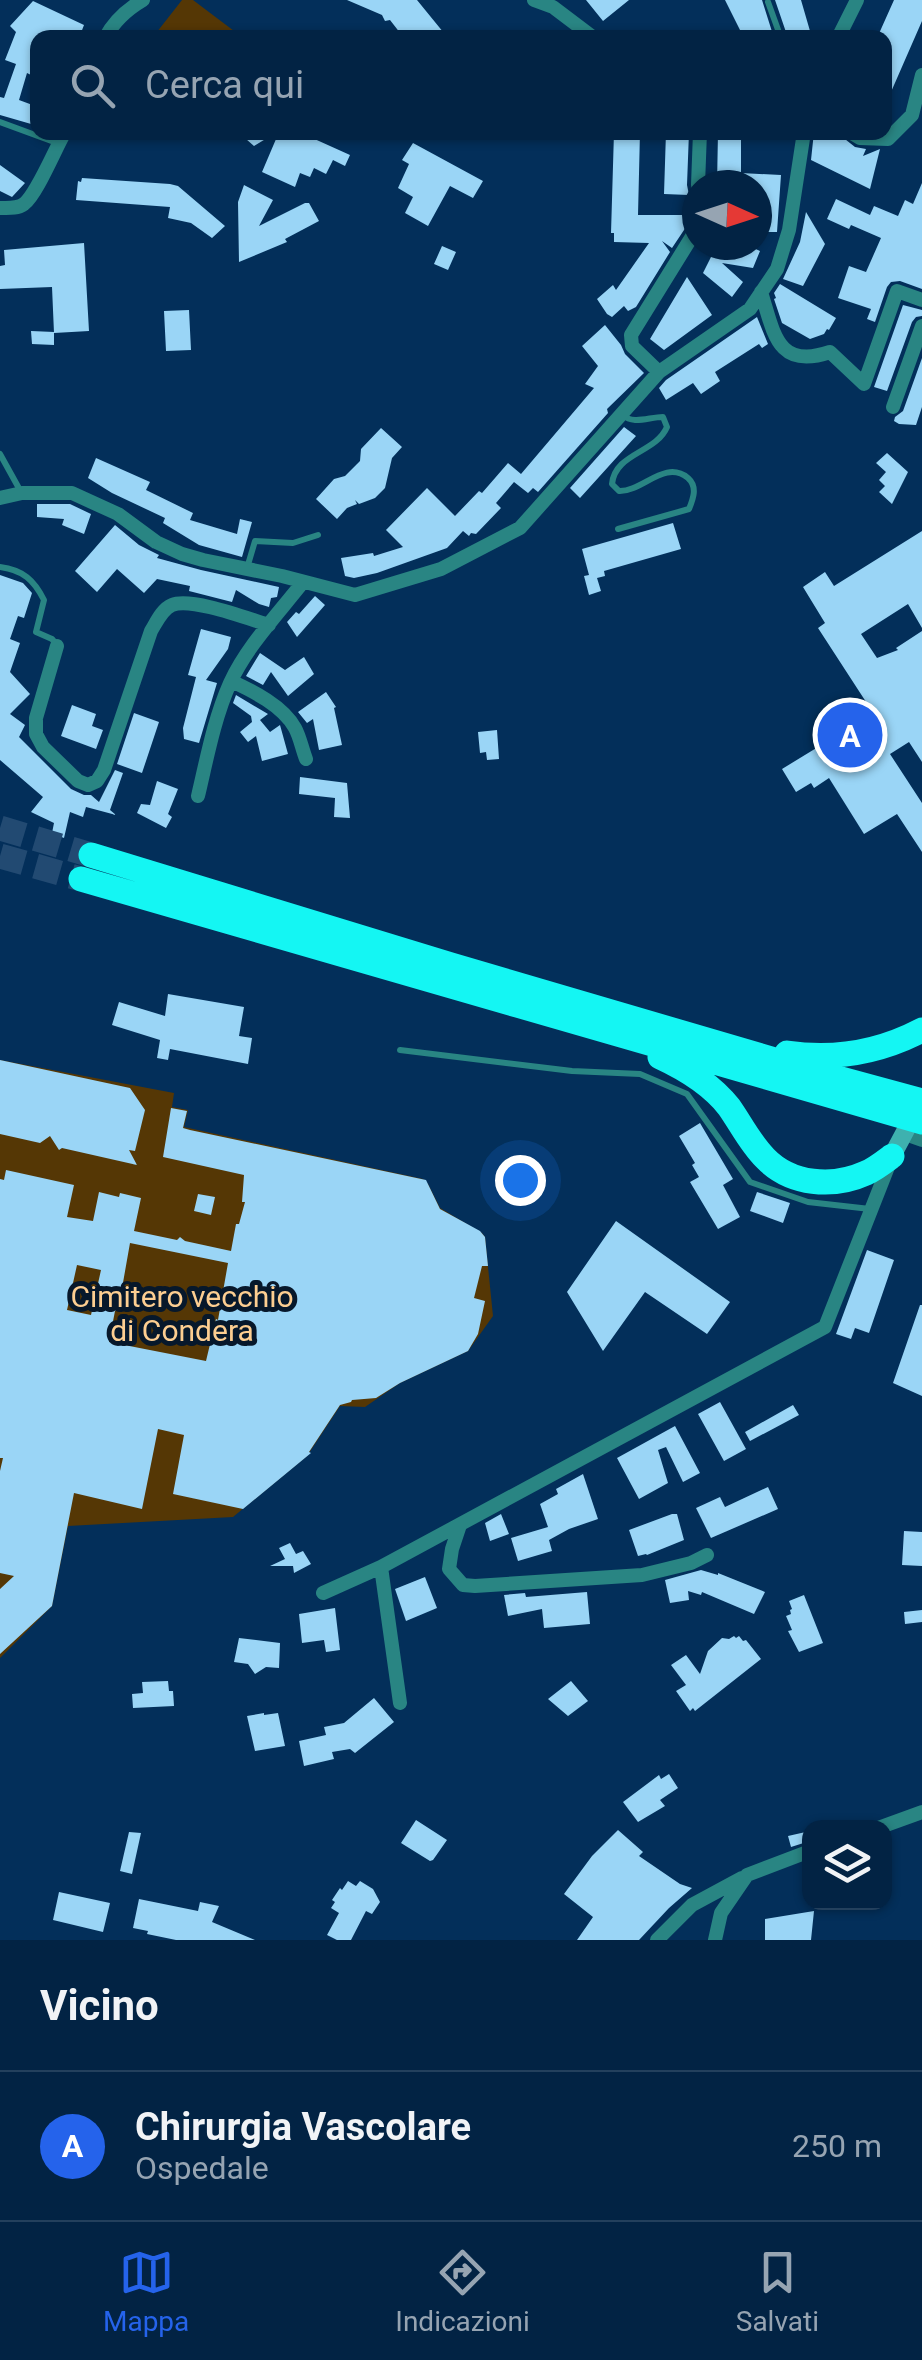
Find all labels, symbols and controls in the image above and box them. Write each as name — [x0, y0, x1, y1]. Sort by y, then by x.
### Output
search box — [30, 30, 892, 140]
icon: search — [65, 58, 120, 113]
text: Cerca qui — [145, 63, 304, 107]
north arrow — [682, 170, 772, 260]
pin: A — [818, 698, 882, 772]
your location — [495, 1155, 546, 1206]
park label: Cimitero vecchio di Condera — [70, 1279, 294, 1348]
map controls — [802, 1820, 892, 1910]
button: layers — [802, 1820, 892, 1910]
text: Vicino — [40, 1981, 159, 2030]
text: Chirurgia Vascolare — [135, 2105, 471, 2149]
text: A — [62, 2127, 83, 2165]
text: 250 m — [792, 2127, 882, 2165]
text: Ospedale — [135, 2149, 269, 2187]
tab: Mappa — [103, 2245, 189, 2338]
tab: Indicazioni — [395, 2245, 530, 2338]
tab: Salvati — [736, 2245, 819, 2338]

